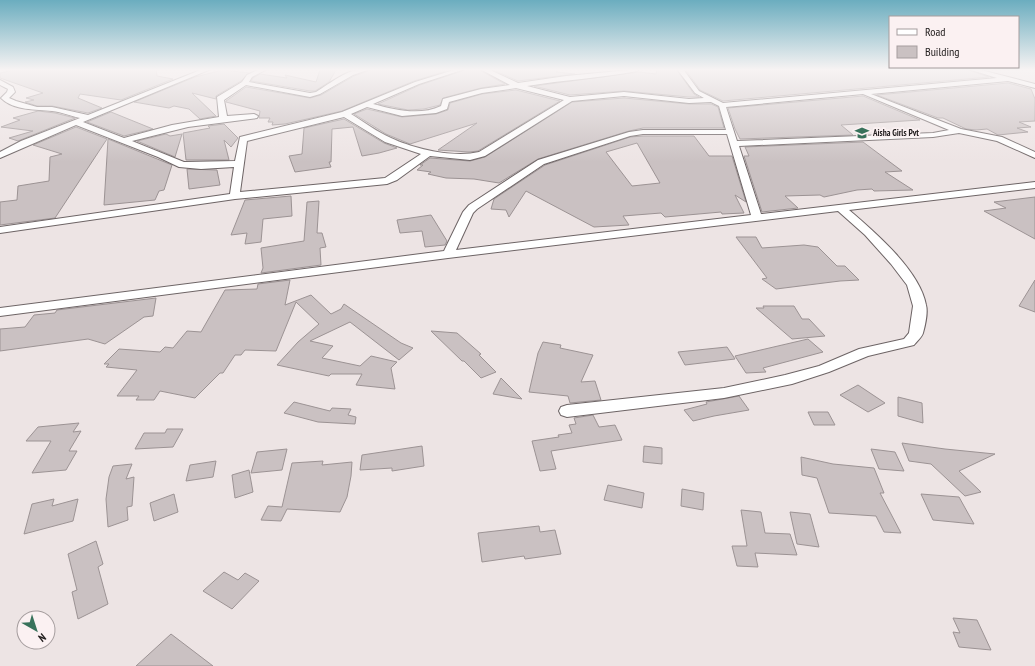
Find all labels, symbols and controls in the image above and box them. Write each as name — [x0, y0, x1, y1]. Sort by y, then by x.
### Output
legend — [889, 16, 1019, 68]
text: Road — [925, 24, 945, 39]
text: Building — [925, 44, 960, 59]
school or university icon: Aisha Girls Pvt — [854, 125, 870, 141]
place label: Aisha Girls Pvt — [872, 127, 919, 138]
north arrow — [16, 610, 56, 650]
text: N — [36, 630, 49, 645]

